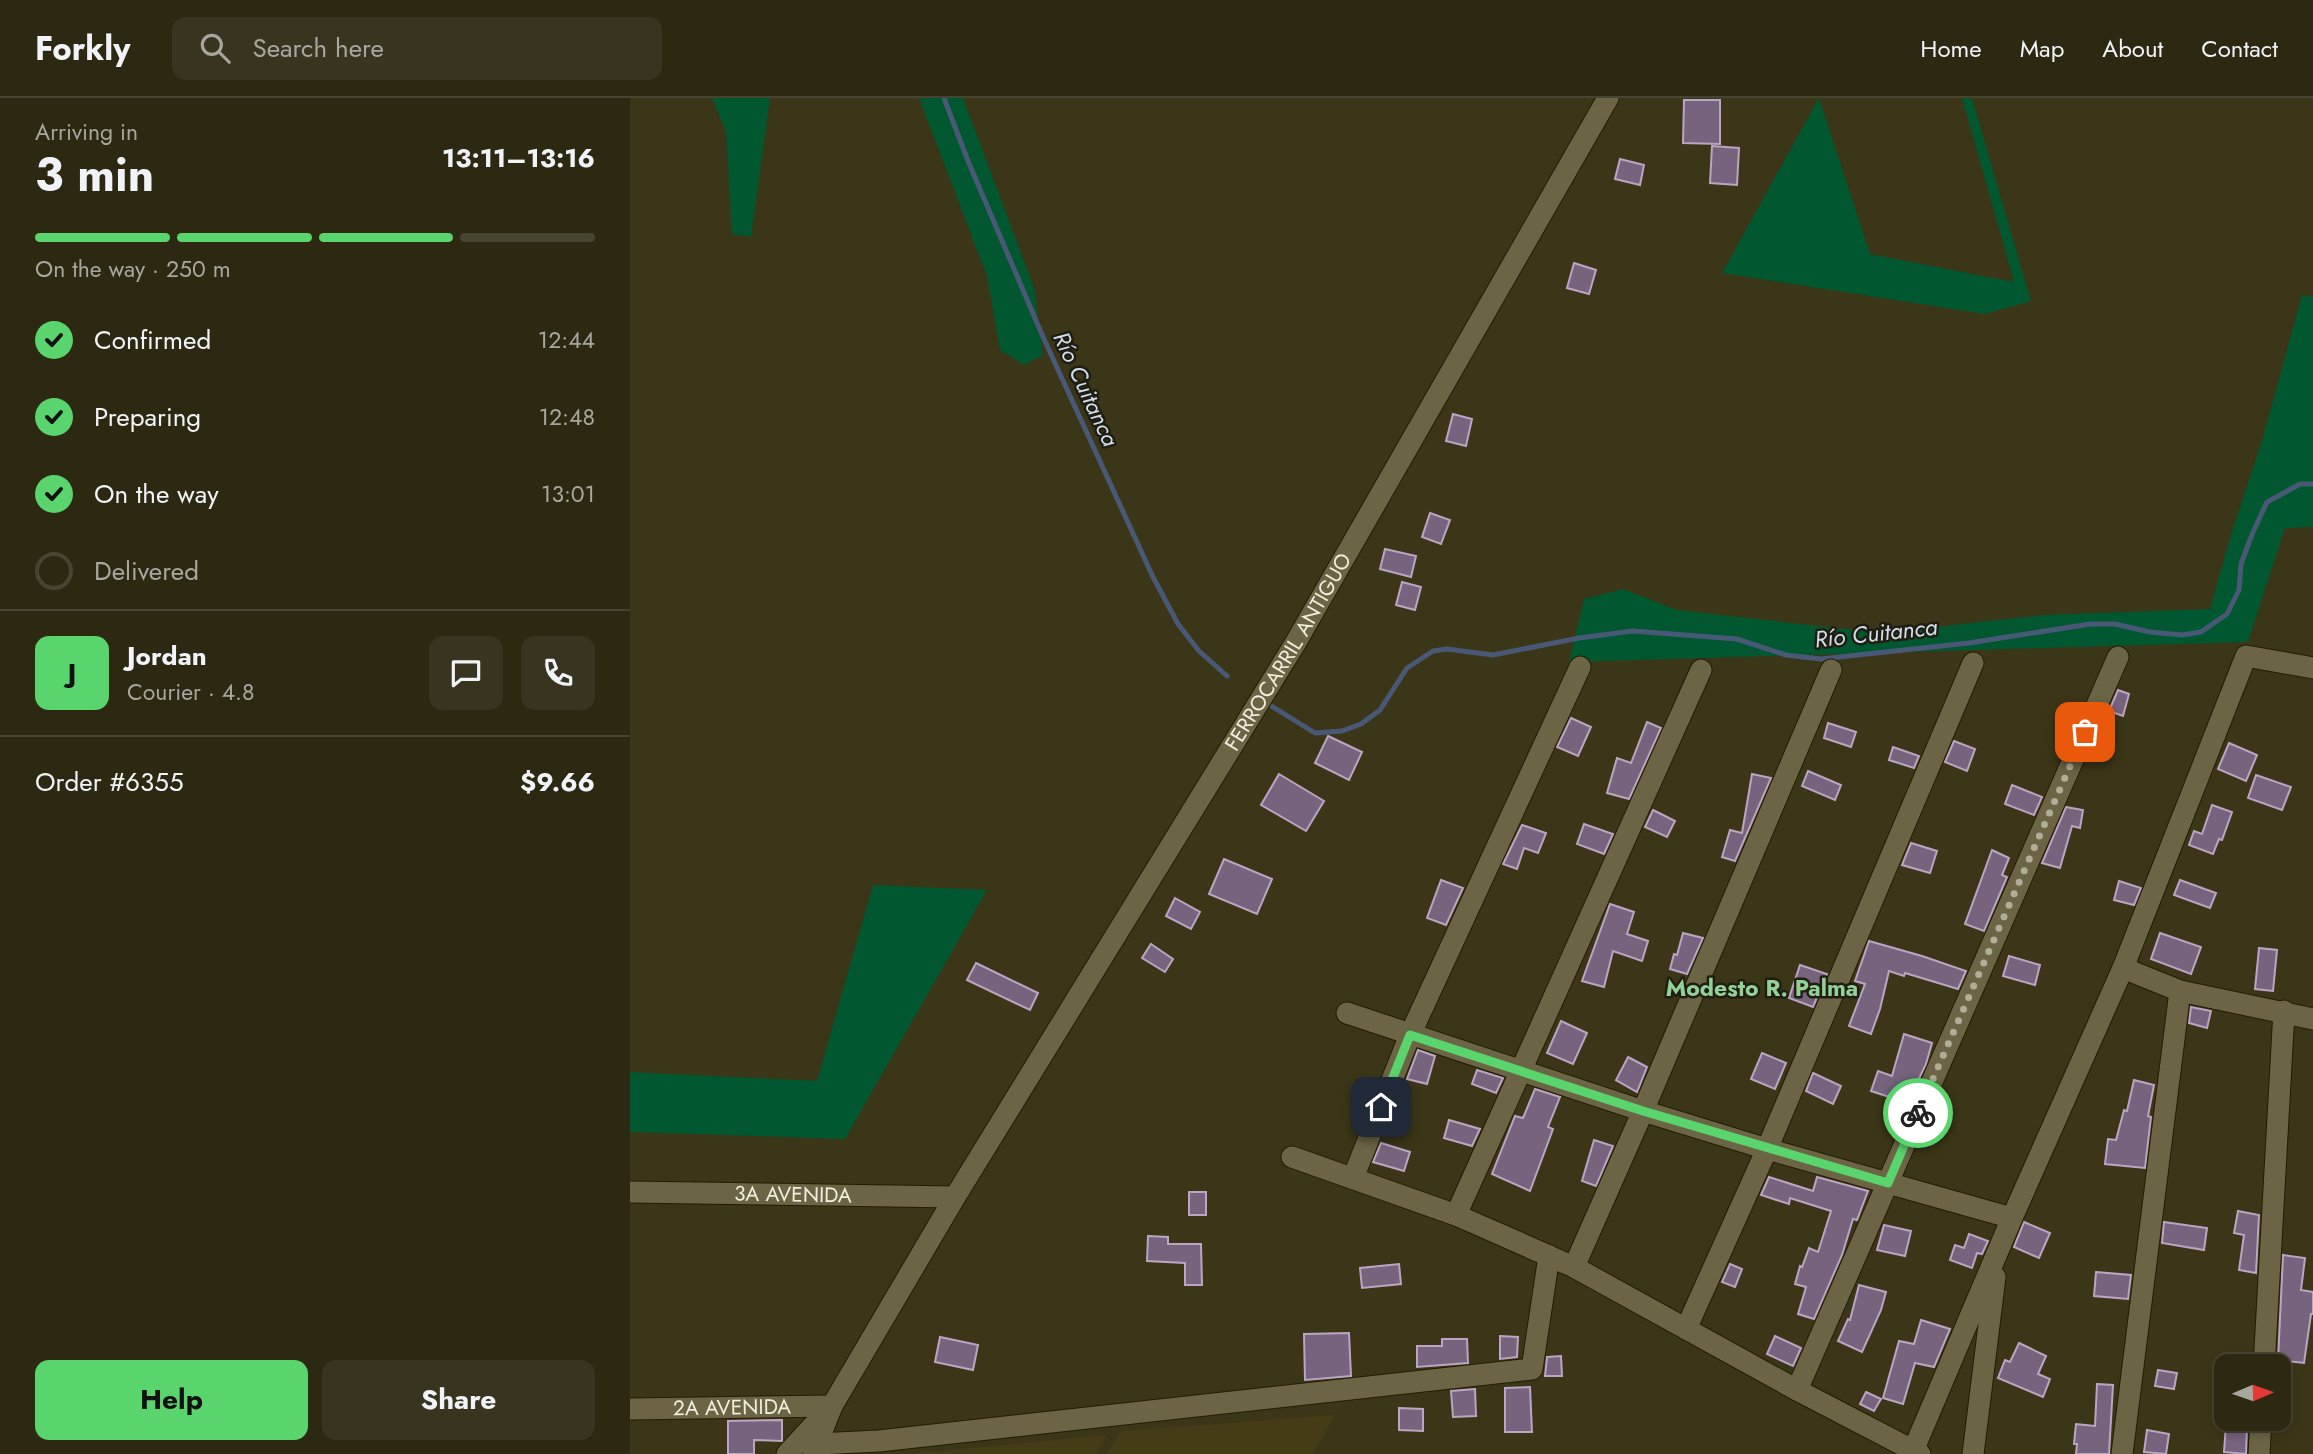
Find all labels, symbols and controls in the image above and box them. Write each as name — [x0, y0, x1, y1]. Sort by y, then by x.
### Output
search box — [172, 17, 662, 80]
text: Forkly — [35, 25, 130, 72]
icon: search — [196, 29, 234, 67]
text: Search here — [252, 29, 384, 67]
text: Home — [1920, 31, 1982, 66]
text: Map — [2020, 31, 2064, 66]
text: About — [2102, 31, 2163, 66]
text: Contact — [2201, 31, 2278, 66]
text: Arriving in — [35, 115, 138, 149]
text: 13:11–13:16 — [442, 139, 595, 177]
text: 3 min — [35, 142, 154, 208]
text: On the way · 250 m — [35, 252, 231, 286]
icon: check — [35, 321, 73, 359]
text: Confirmed — [94, 321, 211, 359]
text: 12:44 — [538, 323, 595, 357]
water label: Río Cuitanca — [1045, 326, 1128, 452]
icon: check — [35, 398, 73, 436]
text: Preparing — [94, 398, 201, 436]
text: 12:48 — [539, 400, 595, 434]
icon: check — [35, 475, 73, 513]
text: On the way — [94, 475, 219, 513]
text: 13:01 — [541, 477, 595, 511]
street label: FERROCARRIL ANTIGUO — [1218, 548, 1359, 757]
text: Delivered — [94, 552, 199, 590]
water label: Río Cuitanca — [1813, 610, 1939, 656]
button: chat — [429, 636, 503, 710]
button: phone — [521, 636, 595, 710]
text: Jordan — [127, 637, 207, 675]
text: J — [68, 654, 76, 692]
text: Courier · 4.8 — [127, 675, 255, 709]
pin — [2055, 702, 2115, 762]
icon: bag — [2066, 713, 2104, 751]
text: Order #6355 — [35, 763, 184, 801]
text: $9.66 — [520, 763, 595, 801]
district label: Modesto R. Palma — [1666, 971, 1858, 1005]
pin — [1351, 1077, 1411, 1137]
courier — [1883, 1078, 1953, 1148]
icon: home — [1362, 1088, 1400, 1126]
icon: bike — [1899, 1094, 1937, 1132]
street label: 3A AVENIDA — [734, 1179, 852, 1210]
north arrow — [2214, 1354, 2291, 1432]
map controls — [2214, 1354, 2291, 1431]
button: Help — [35, 1360, 308, 1440]
button: Share — [322, 1360, 595, 1440]
street label: 2A AVENIDA — [673, 1392, 791, 1423]

